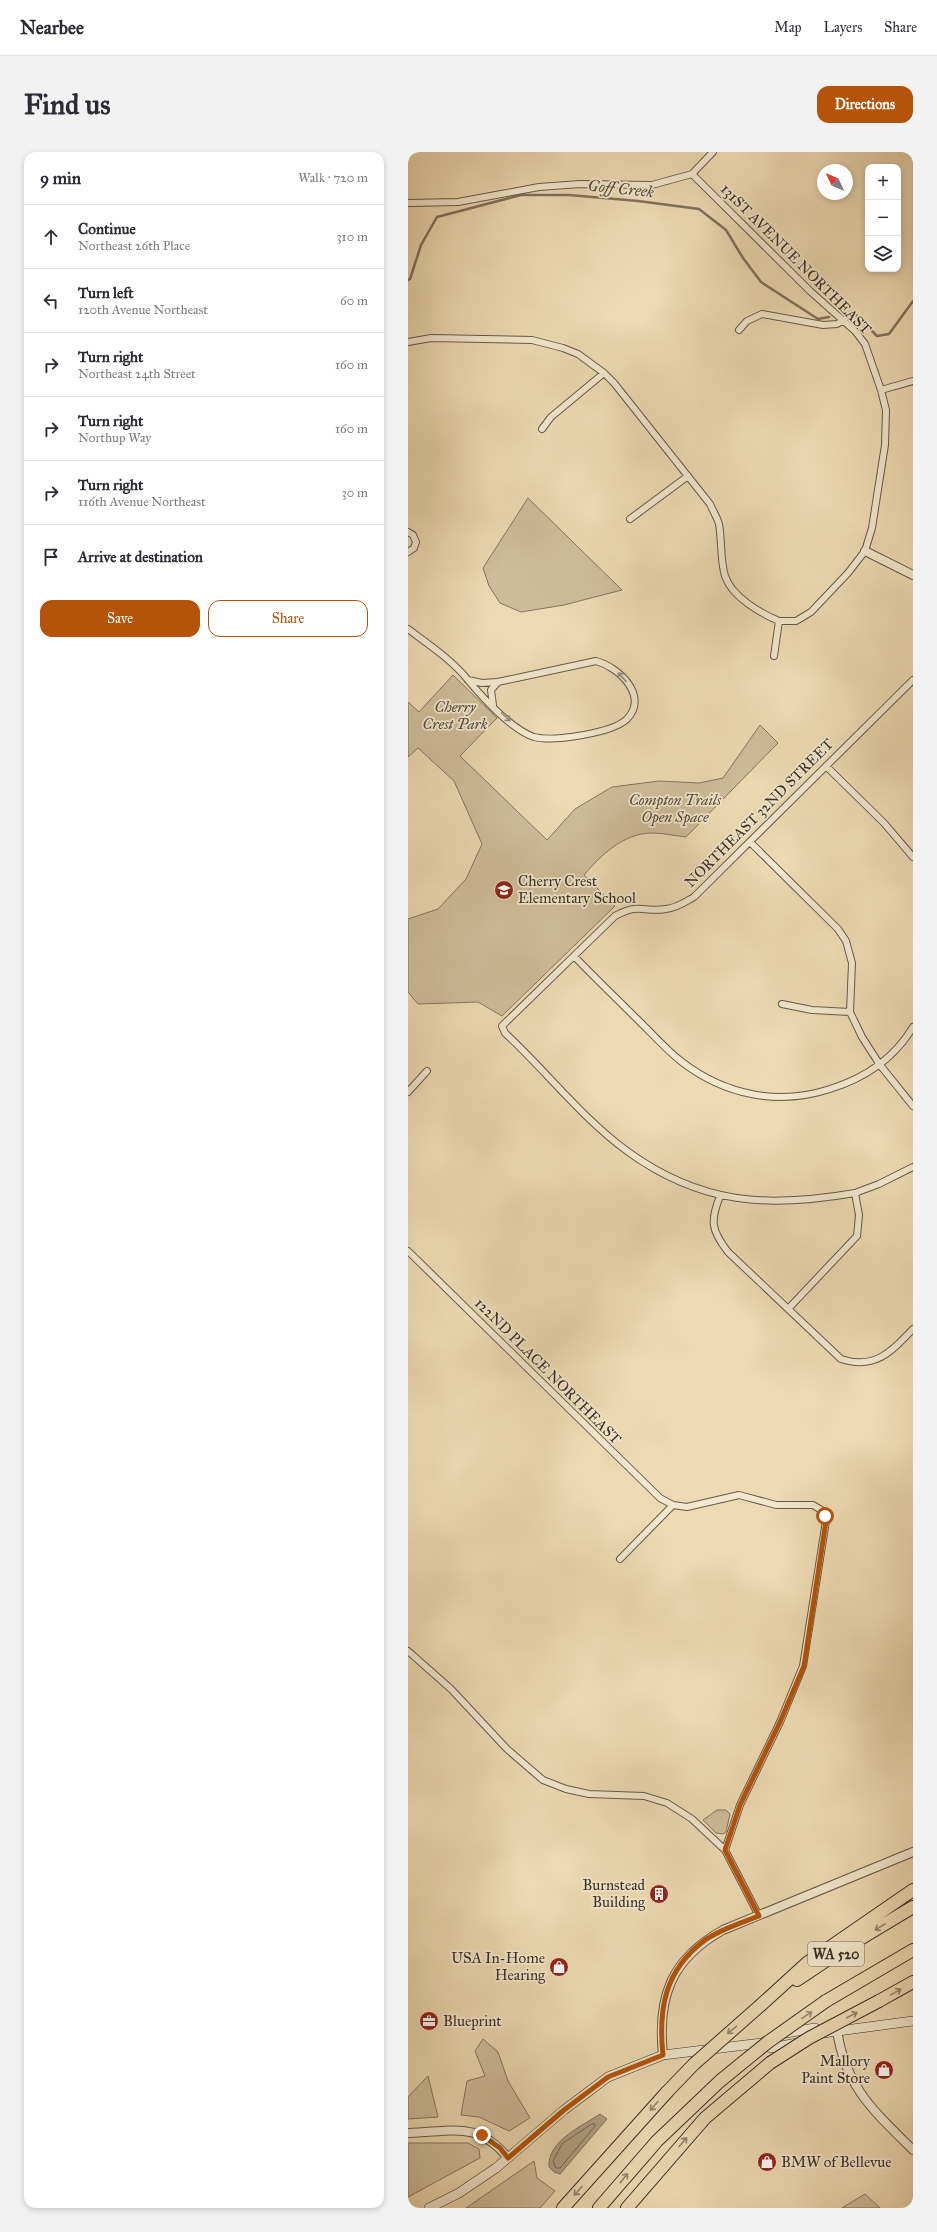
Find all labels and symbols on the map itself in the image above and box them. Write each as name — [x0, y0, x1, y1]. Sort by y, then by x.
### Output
north arrow — [817, 164, 853, 200]
water label: Goff Creek — [587, 176, 655, 202]
street label: 131ST AVENUE NORTHEAST — [717, 180, 875, 338]
one-way arrow — [618, 672, 627, 682]
park label: Cherry Crest Park — [422, 698, 488, 733]
one-way arrow — [501, 712, 511, 722]
street label: NORTHEAST 32ND STREET — [681, 735, 837, 891]
park label: Compton Trails Open Space — [629, 791, 722, 827]
place label: Cherry Crest Elementary School — [518, 872, 637, 907]
school or university icon: Cherry Crest Elementary School — [493, 879, 515, 901]
street label: 122ND PLACE NORTHEAST — [471, 1294, 625, 1448]
route start — [816, 1507, 834, 1525]
place label: Burnstead Building — [582, 1876, 646, 1911]
building icon: Burnstead Building — [648, 1883, 670, 1905]
one-way arrow — [874, 1924, 886, 1932]
road number: WA 520 — [808, 1942, 864, 1966]
place label: USA In-Home Hearing — [451, 1949, 546, 1984]
shop icon: USA In-Home Hearing — [548, 1956, 570, 1978]
one-way arrow — [890, 1987, 902, 1995]
office icon: Blueprint — [418, 2010, 440, 2032]
one-way arrow — [801, 2011, 812, 2019]
one-way arrow — [846, 2011, 858, 2019]
place label: Blueprint — [443, 2012, 502, 2030]
one-way arrow — [727, 2025, 737, 2034]
place label: Mallory Paint Store — [801, 2052, 871, 2087]
shop icon: Mallory Paint Store — [873, 2059, 895, 2081]
one-way arrow — [650, 2101, 659, 2111]
route end — [473, 2126, 491, 2144]
one-way arrow — [678, 2137, 687, 2147]
shop icon: BMW of Bellevue — [756, 2151, 778, 2173]
place label: BMW of Bellevue — [781, 2153, 892, 2171]
one-way arrow — [620, 2173, 629, 2184]
one-way arrow — [574, 2186, 583, 2196]

